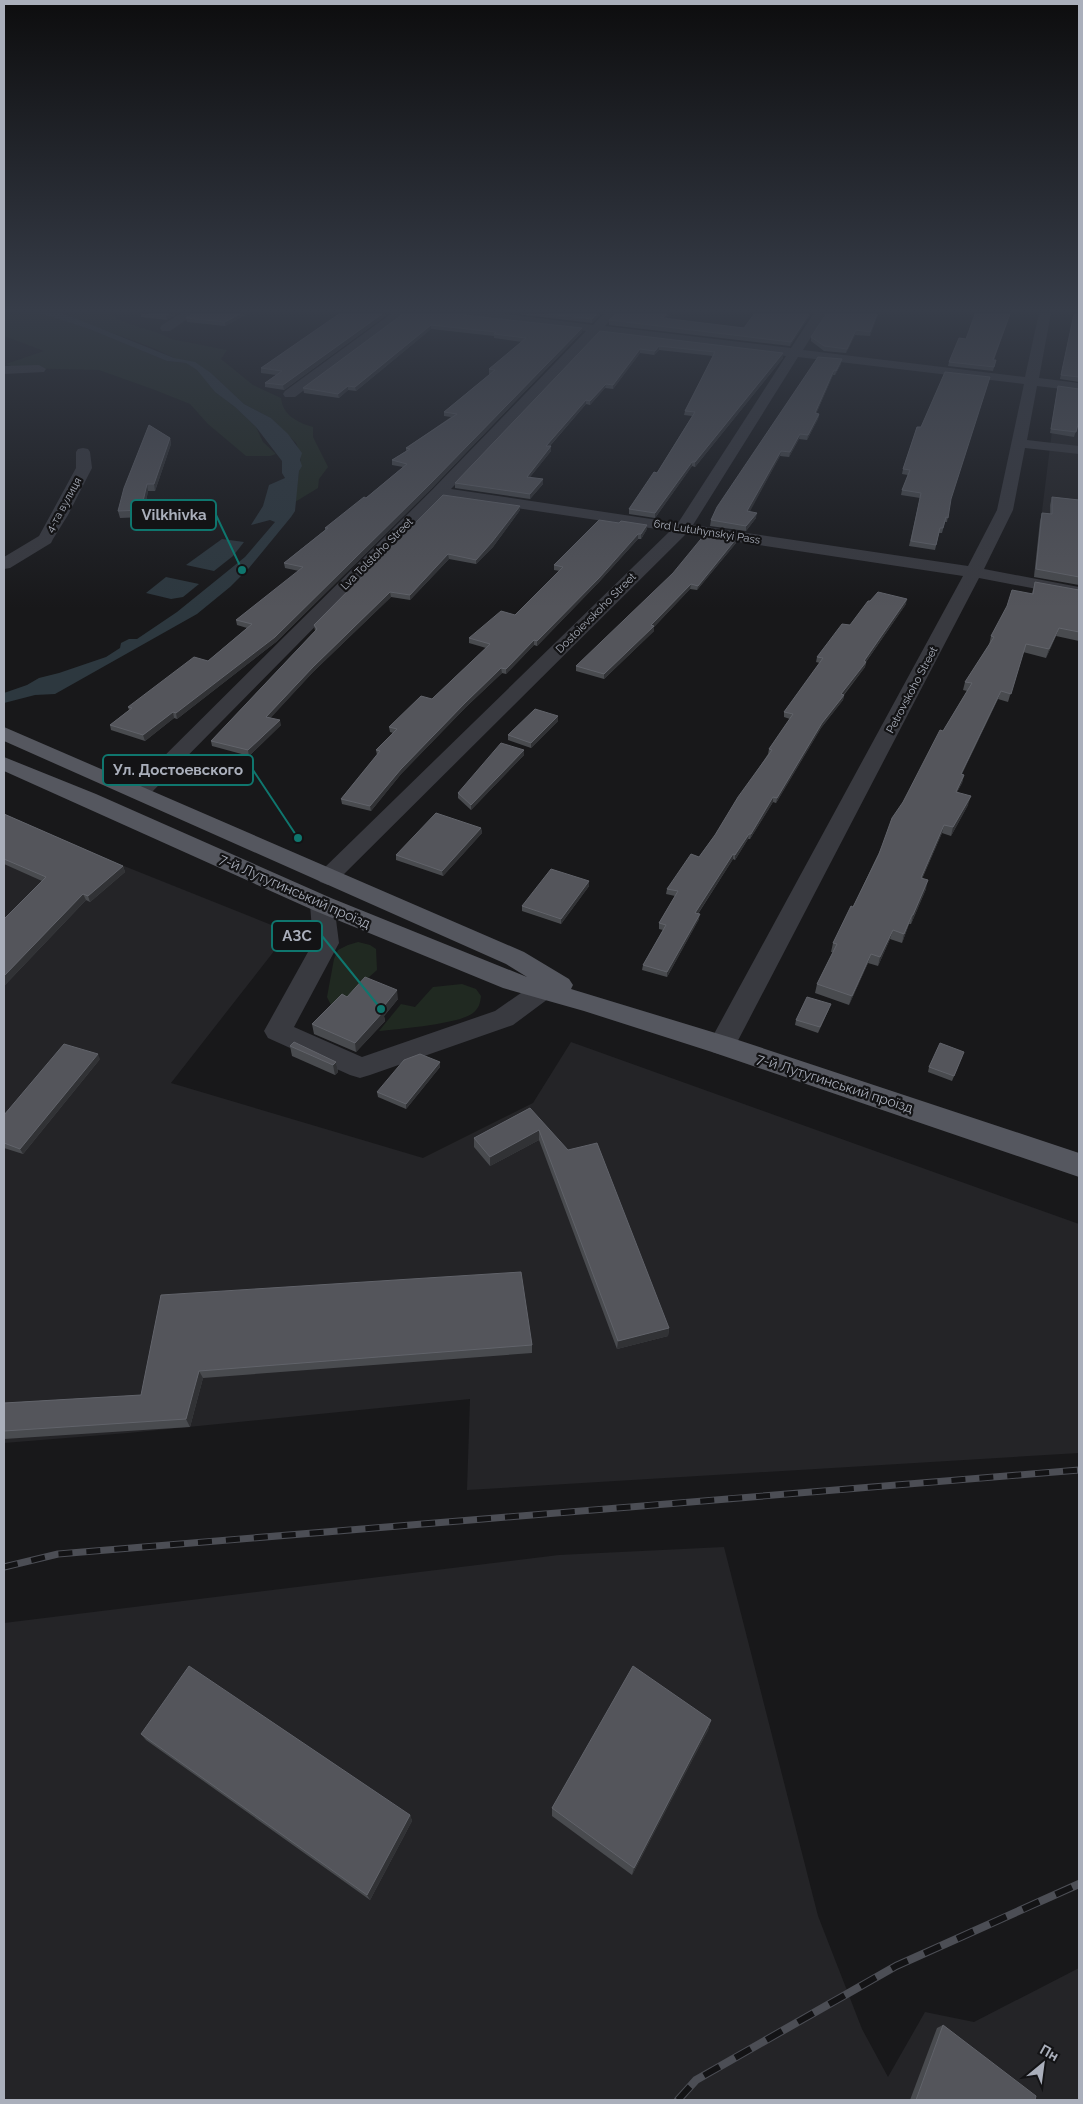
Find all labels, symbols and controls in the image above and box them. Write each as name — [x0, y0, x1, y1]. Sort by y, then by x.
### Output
street label: 4-та вулиця — [44, 475, 84, 535]
callout: Vilkhivka — [131, 500, 216, 530]
text: Vilkhivka — [141, 506, 207, 524]
street label: Lva Tolstoho Street — [338, 515, 416, 593]
street label: 6rd Lutuhynskyi Pass — [653, 517, 761, 547]
street label: Dostoievskoho Street — [553, 570, 639, 656]
street label: Petrovskoho Street — [884, 644, 940, 736]
callout: Ул. Достоевского — [103, 755, 253, 785]
text: Ул. Достоевского — [112, 761, 243, 779]
street label: 7-й Лутугинський проїзд — [217, 850, 373, 932]
callout: АЗС — [272, 921, 322, 951]
text: АЗС — [282, 927, 312, 945]
street label: 7-й Лутугинський проїзд — [755, 1050, 915, 1116]
north arrow — [1018, 2039, 1068, 2089]
text: Пн — [1037, 2041, 1061, 2064]

